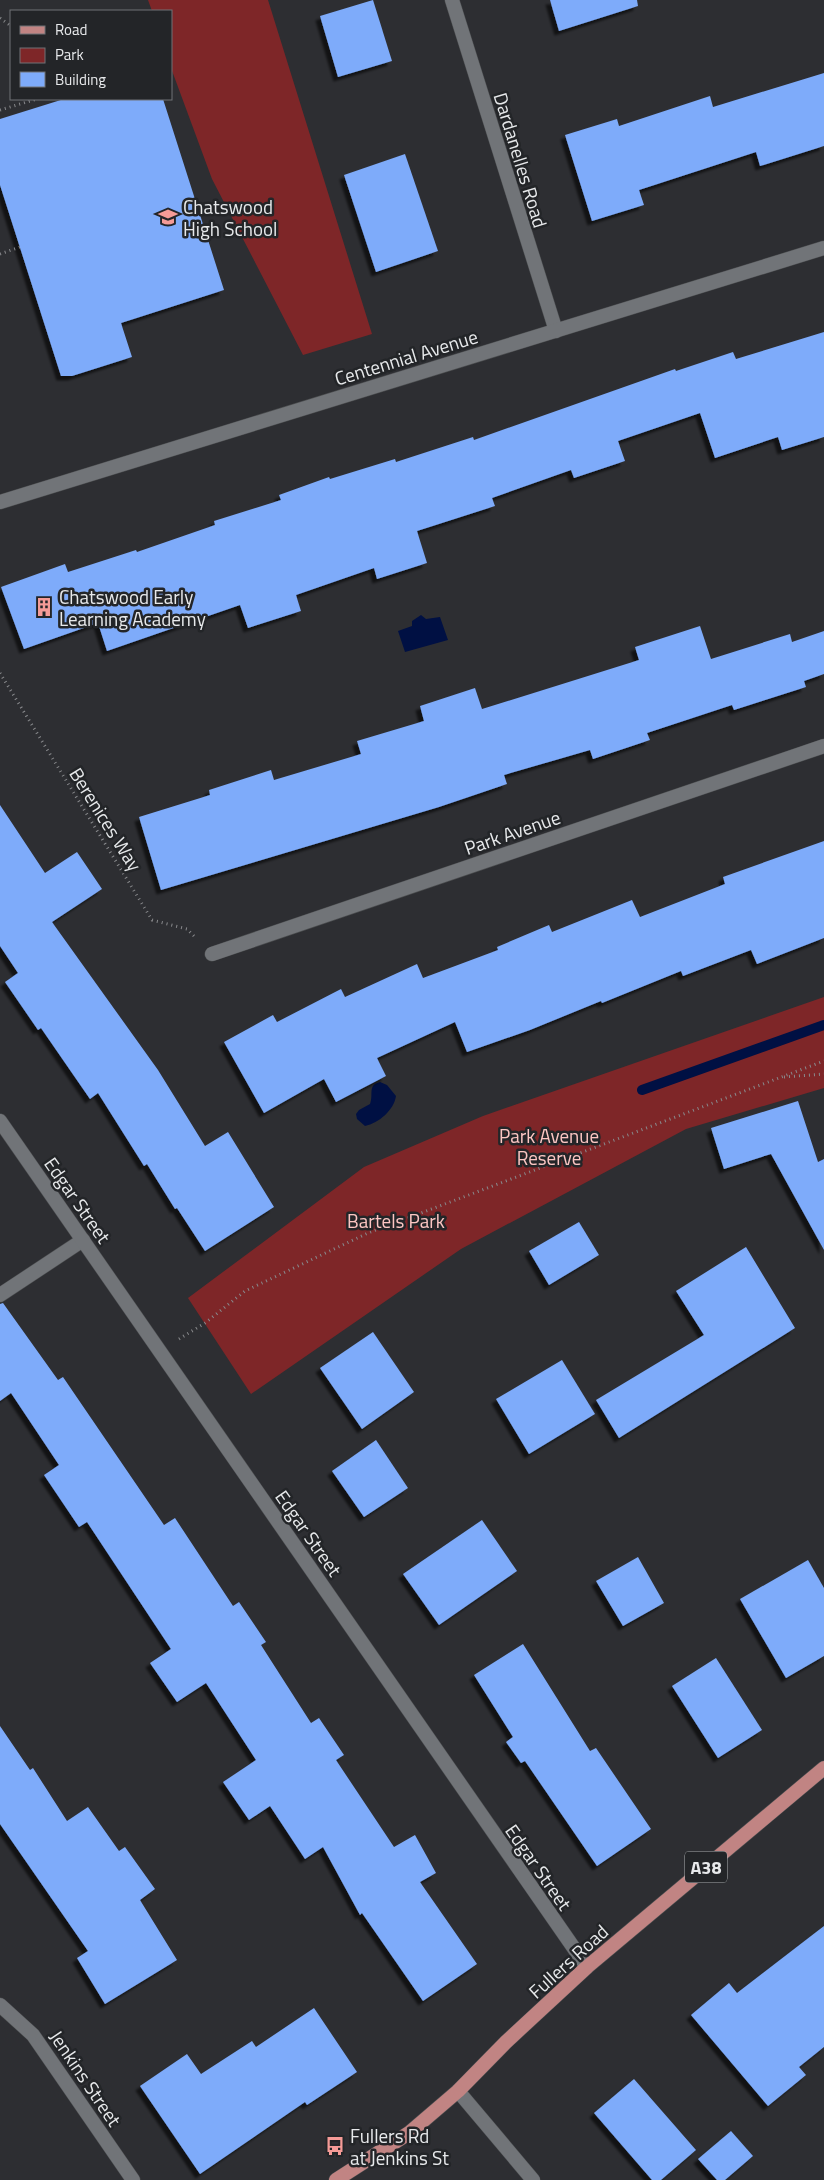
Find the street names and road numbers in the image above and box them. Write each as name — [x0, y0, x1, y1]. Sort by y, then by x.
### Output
street label: Dardanelles Road — [487, 89, 555, 231]
street label: Centennial Avenue — [331, 321, 481, 393]
street label: Berenices Way — [63, 761, 149, 877]
street label: Park Avenue — [460, 802, 564, 862]
street label: Edgar Street — [38, 1151, 119, 1249]
street label: Edgar Street — [269, 1484, 350, 1582]
street label: Edgar Street — [499, 1818, 580, 1916]
road number: A38 — [685, 1851, 727, 1882]
street label: Fullers Road — [522, 1917, 614, 2005]
street label: Jenkins Street — [43, 2024, 129, 2132]

